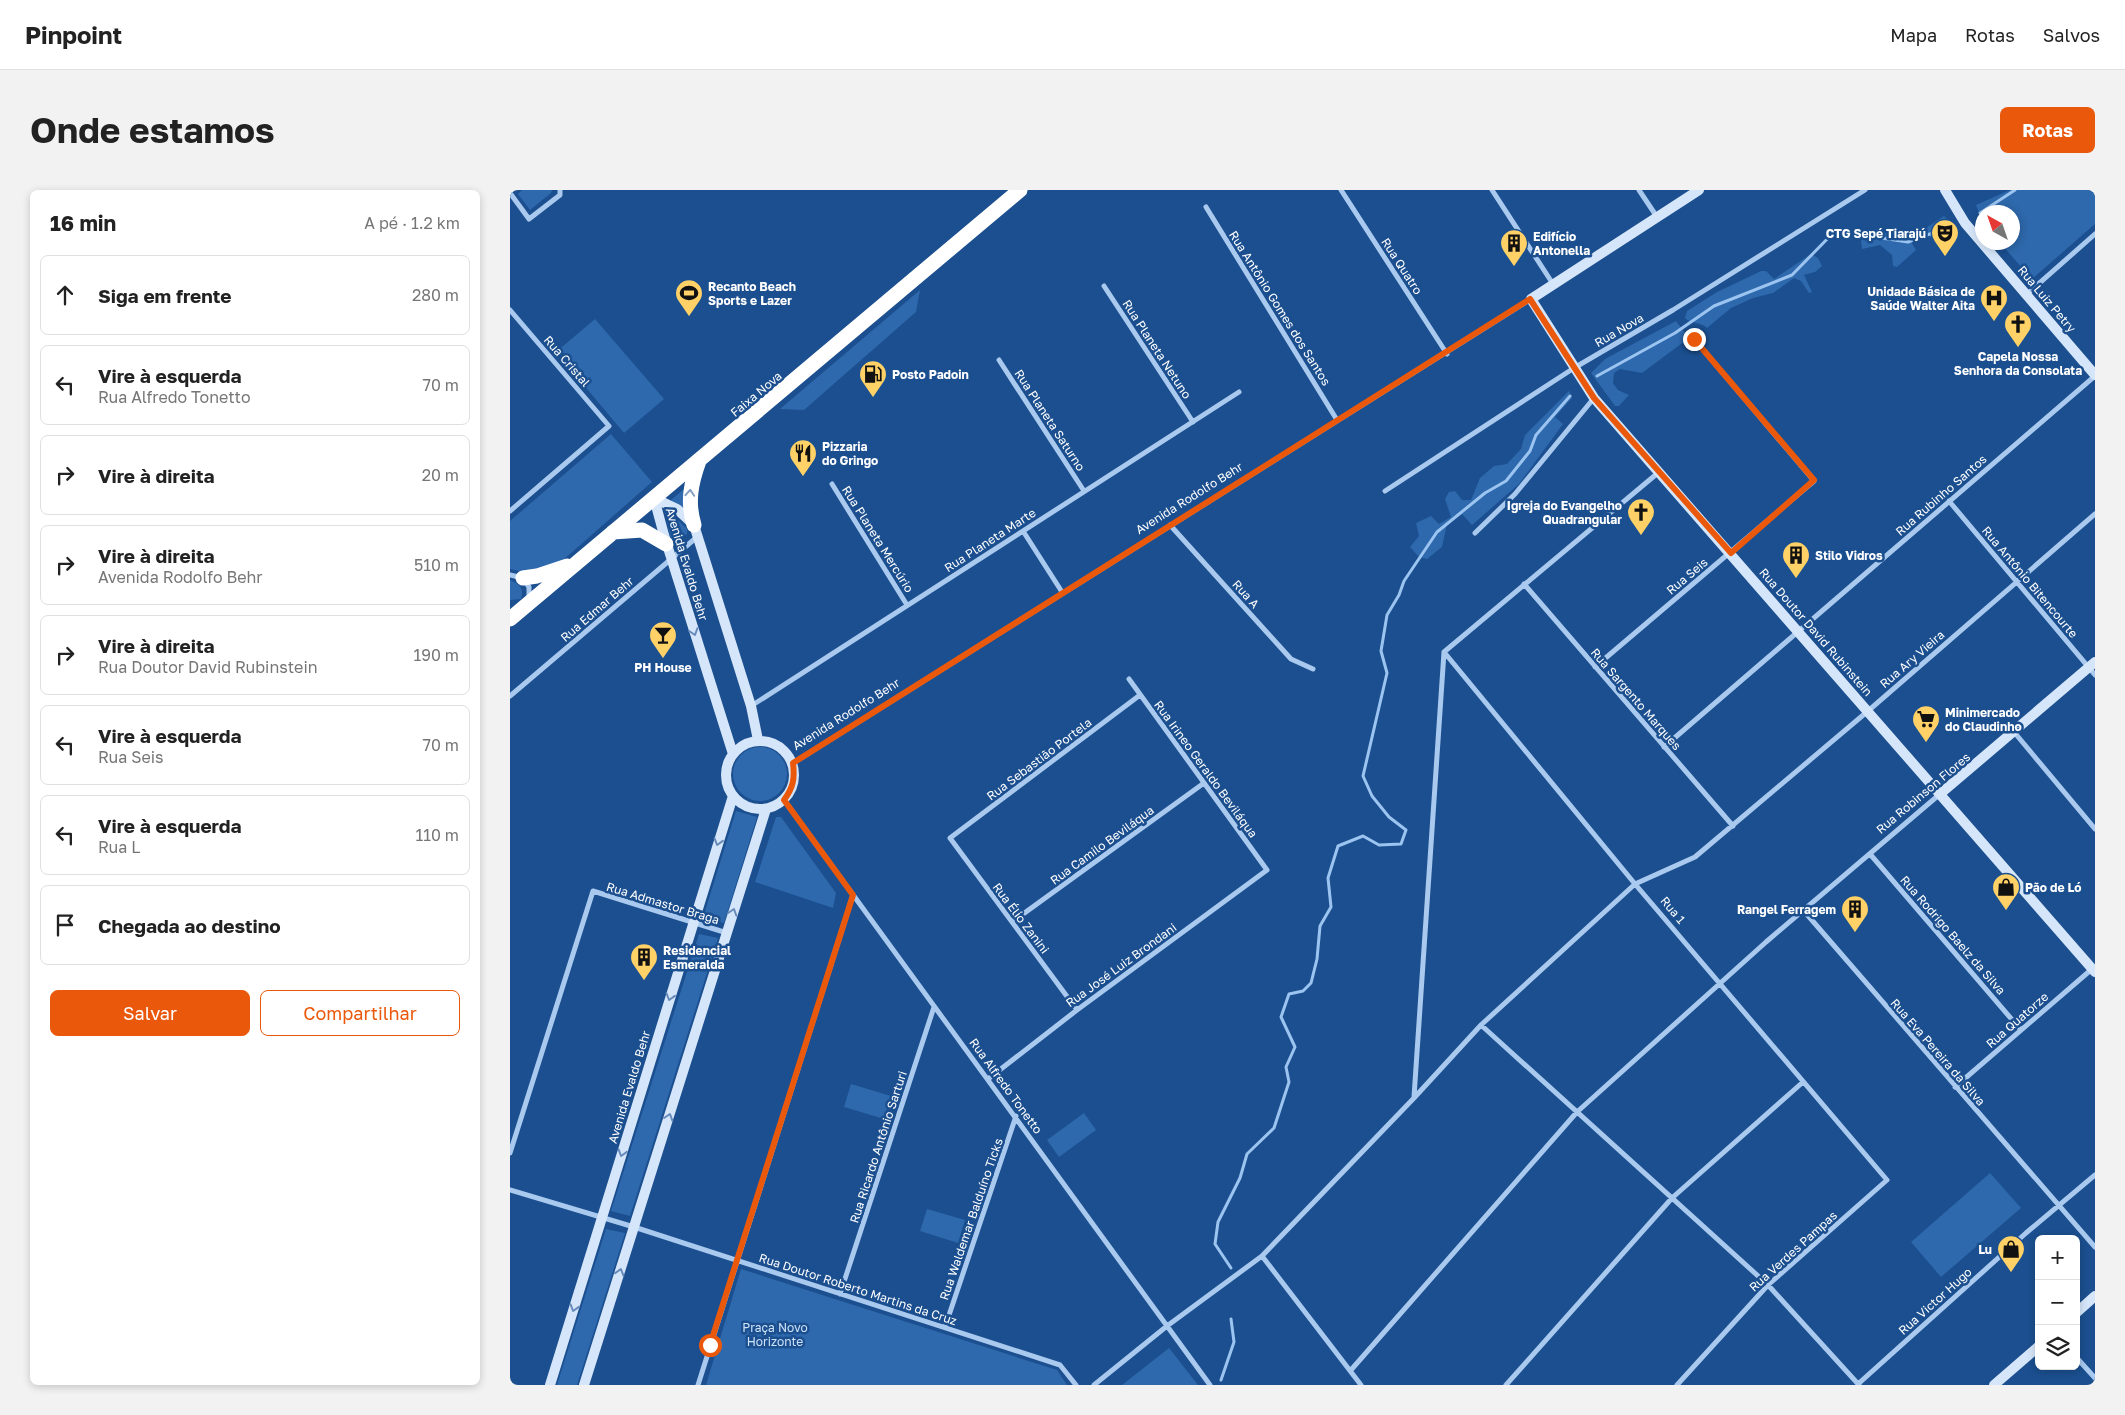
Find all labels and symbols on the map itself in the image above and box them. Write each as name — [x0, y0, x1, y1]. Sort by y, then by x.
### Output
north arrow — [1975, 205, 2020, 250]
theatre icon: CTG Sepé Tiarajú — [1930, 218, 1960, 257]
place label: CTG Sepé Tiarajú — [1826, 226, 1926, 241]
street label: Rua Antônio Gomes dos Santos — [1226, 228, 1334, 388]
building icon: Edifício Antonella — [1499, 228, 1529, 267]
place label: Edifício Antonella — [1533, 229, 1590, 258]
street label: Rua Quatro — [1378, 235, 1426, 297]
street label: Rua Luiz Petry — [2015, 263, 2079, 336]
sports icon: Recanto Beach Sports e Lazer — [674, 278, 704, 317]
place label: Recanto Beach Sports e Lazer — [708, 279, 796, 308]
hospital icon: Unidade Básica de Saúde Walter Aita — [1979, 283, 2009, 322]
place label: Unidade Básica de Saúde Walter Aita — [1867, 284, 1975, 313]
street label: Rua Planeta Netuno — [1119, 297, 1195, 401]
church icon: Capela Nossa Senhora da Consolata — [2003, 309, 2033, 348]
street label: Rua Nova — [1592, 310, 1646, 350]
route end — [1683, 328, 1706, 351]
street label: Rua Cristal — [541, 332, 593, 390]
place label: Capela Nossa Senhora da Consolata — [1954, 349, 2082, 378]
fuel station icon: Posto Padoin — [858, 359, 888, 398]
street label: Rua Planeta Saturno — [1012, 366, 1088, 474]
place label: Posto Padoin — [892, 367, 969, 382]
street label: Faixa Nova — [727, 368, 785, 420]
restaurant icon: Pizzaria do Gringo — [788, 438, 818, 477]
place label: Pizzaria do Gringo — [822, 439, 878, 468]
street label: Rua Rubinho Santos — [1892, 451, 1990, 539]
street label: Avenida Rodolfo Behr — [1133, 459, 1246, 537]
street label: Rua Planeta Mercúrio — [839, 483, 917, 595]
one-way arrow — [685, 488, 696, 496]
church icon: Igreja do Evangelho Quadrangular — [1626, 497, 1656, 536]
place label: Igreja do Evangelho Quadrangular — [1507, 498, 1622, 527]
street label: Rua Planeta Marte — [941, 505, 1039, 575]
street label: Avenida Evaldo Behr — [663, 506, 711, 623]
street label: Rua Antônio Bitencourte — [1979, 523, 2081, 641]
building icon: Stilo Vidros — [1781, 540, 1811, 579]
place label: Stilo Vidros — [1815, 548, 1883, 563]
street label: Rua Seis — [1663, 554, 1711, 598]
street label: Rua Doutor David Rubinstein — [1756, 565, 1876, 699]
street label: Rua Edmar Behr — [557, 573, 637, 645]
street label: Rua A — [1229, 577, 1263, 611]
bar icon: PH House — [648, 620, 678, 659]
one-way arrow — [689, 627, 699, 635]
street label: Rua Ary Vieira — [1877, 627, 1947, 691]
street label: Rua Sargento Marques — [1588, 645, 1684, 753]
place label: PH House — [634, 660, 692, 675]
street label: Avenida Rodolfo Behr — [790, 675, 903, 753]
street label: Rua Irineo Geraldo Beviláqua — [1151, 697, 1261, 841]
supermarket icon: Minimercado do Claudinho — [1911, 704, 1941, 743]
place label: Minimercado do Claudinho — [1945, 705, 2022, 734]
street label: Rua Sebastião Portela — [984, 715, 1094, 803]
street label: Rua Robinson Flores — [1873, 749, 1973, 837]
street label: Rua Camilo Beviláqua — [1047, 802, 1157, 888]
one-way arrow — [714, 838, 724, 846]
street label: Rua Rodrigo Baelz da Silva — [1897, 872, 2009, 998]
shop icon: Pão de Ló — [1991, 872, 2021, 911]
street label: Rua Admastor Braga — [605, 879, 721, 927]
street label: Rua Élio Zanini — [990, 880, 1052, 956]
place label: Pão de Ló — [2025, 880, 2082, 895]
street label: Rua 1 — [1657, 893, 1689, 927]
building icon: Rangel Ferragem — [1840, 894, 1870, 933]
place label: Rangel Ferragem — [1737, 902, 1836, 917]
one-way arrow — [728, 908, 738, 916]
street label: Rua José Luiz Brondani — [1063, 920, 1179, 1010]
building icon: Residencial Esmeralda — [629, 942, 659, 981]
place label: Residencial Esmeralda — [663, 943, 731, 972]
street label: Rua Quatorze — [1983, 989, 2051, 1051]
one-way arrow — [666, 993, 676, 1001]
street label: Rua Eva Pereira da Silva — [1887, 995, 1989, 1109]
street label: Avenida Evaldo Behr — [605, 1028, 653, 1145]
street label: Rua Alfredo Tonetto — [966, 1035, 1046, 1137]
street label: Rua Ricardo Antônio Sarturi — [846, 1069, 910, 1225]
one-way arrow — [663, 1113, 673, 1121]
street label: Rua Waldemar Balduíno Ticks — [936, 1136, 1006, 1302]
one-way arrow — [618, 1148, 628, 1156]
street label: Rua Verdes Pampas — [1746, 1208, 1840, 1294]
shop icon: Lu — [1996, 1234, 2026, 1273]
place label: Lu — [1978, 1242, 1992, 1257]
street label: Rua Doutor Roberto Martins da Cruz — [757, 1250, 959, 1328]
street label: Rua Victor Hugo — [1895, 1264, 1975, 1338]
one-way arrow — [614, 1268, 624, 1276]
one-way arrow — [569, 1303, 579, 1311]
park label: Praça Novo Horizonte — [742, 1320, 808, 1349]
route start — [699, 1334, 722, 1357]

